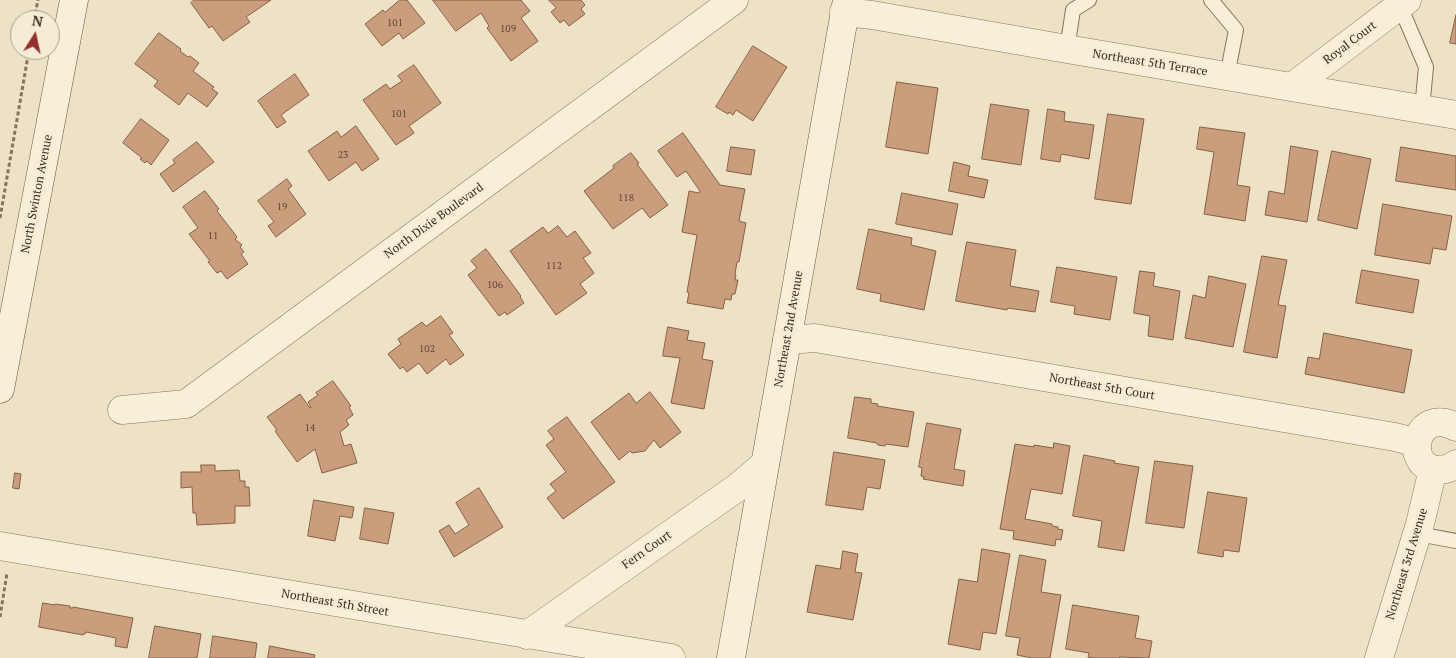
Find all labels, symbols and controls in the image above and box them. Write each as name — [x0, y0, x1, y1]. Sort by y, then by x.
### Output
north arrow — [10, 10, 60, 60]
text: N — [31, 10, 44, 31]
house number: 101 — [387, 17, 403, 29]
street label: Royal Court — [1321, 18, 1379, 68]
house number: 109 — [500, 23, 516, 35]
street label: Northeast 5th Terrace — [1091, 47, 1209, 79]
house number: 101 — [391, 108, 407, 120]
street label: North Swinton Avenue — [18, 133, 56, 255]
house number: 23 — [338, 149, 348, 161]
street label: North Dixie Boulevard — [382, 180, 486, 262]
house number: 118 — [618, 192, 634, 204]
house number: 19 — [277, 201, 287, 213]
house number: 11 — [208, 230, 218, 242]
house number: 112 — [546, 260, 562, 272]
street label: Northeast 2nd Avenue — [772, 269, 806, 389]
house number: 106 — [487, 279, 503, 291]
house number: 102 — [419, 343, 435, 355]
street label: Northeast 5th Court — [1048, 371, 1156, 403]
house number: 14 — [305, 422, 315, 434]
street label: Northeast 3rd Avenue — [1383, 506, 1431, 622]
street label: Fern Court — [619, 528, 675, 572]
street label: Northeast 5th Street — [280, 586, 390, 620]

